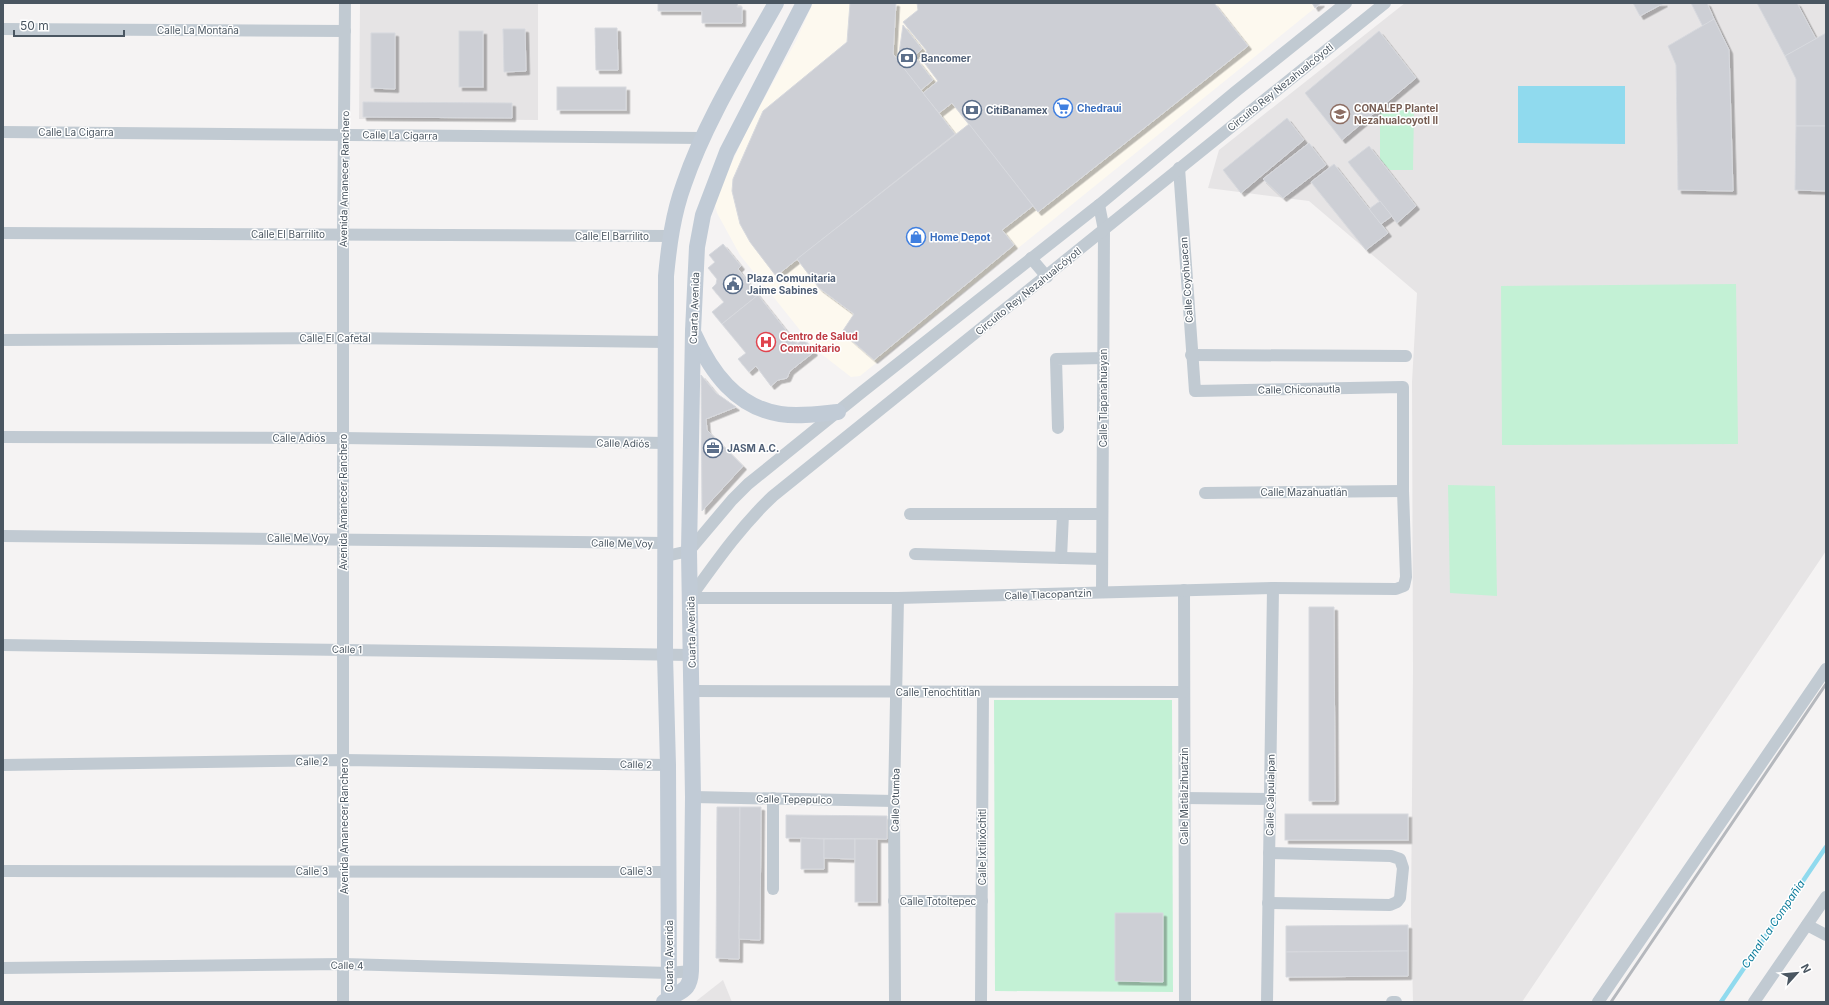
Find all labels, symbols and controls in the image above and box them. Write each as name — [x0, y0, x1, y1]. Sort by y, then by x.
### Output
scale bar — [14, 12, 124, 38]
text: 50 m — [20, 18, 49, 33]
street label: Calle La Montaña — [157, 24, 239, 36]
street label: Circuito Rey Nezahualcóyotl — [1225, 41, 1335, 133]
bank icon: Bancomer — [896, 47, 918, 69]
place label: Bancomer — [921, 52, 971, 64]
supermarket icon: Chedraui — [1052, 97, 1074, 119]
bank icon: CitiBanamex — [961, 99, 983, 121]
place label: Chedraui — [1077, 102, 1122, 114]
place label: CONALEP Plantel Nezahualcoyotl II — [1354, 102, 1439, 127]
school or university icon: CONALEP Plantel Nezahualcoyotl II — [1329, 103, 1351, 125]
place label: CitiBanamex — [986, 104, 1048, 116]
street label: Avenida Amanecer Ranchero — [337, 111, 351, 247]
street label: Calle La Cigarra — [38, 126, 114, 138]
street label: Calle La Cigarra — [362, 128, 438, 142]
shop icon: Home Depot — [905, 226, 927, 248]
street label: Calle El Barrilito — [251, 228, 325, 240]
street label: Calle El Barrilito — [575, 230, 649, 242]
place label: Home Depot — [930, 231, 991, 243]
street label: Calle Coyohuacan — [1177, 237, 1195, 323]
street label: Circuito Rey Nezahualcóyotl — [973, 245, 1083, 337]
street label: Cuarta Avenida — [687, 272, 701, 344]
place label: Plaza Comunitaria Jaime Sabines — [747, 272, 836, 296]
public building icon: Plaza Comunitaria Jaime Sabines — [722, 273, 744, 295]
place label: Centro de Salud Comunitario — [780, 330, 858, 354]
hospital icon: Centro de Salud Comunitario — [755, 331, 777, 353]
street label: Calle El Cafetal — [299, 332, 371, 344]
street label: Calle Tlapanahuayan — [1097, 349, 1109, 447]
street label: Calle Chiconautla — [1258, 382, 1340, 396]
street label: Calle Adiós — [272, 432, 326, 444]
street label: Avenida Amanecer Ranchero — [337, 434, 349, 570]
street label: Calle Adiós — [596, 437, 650, 449]
office icon: JASM A.C. — [702, 437, 724, 459]
place label: JASM A.C. — [727, 442, 779, 454]
street label: Calle Mazahuatlán — [1261, 486, 1348, 498]
street label: Calle Me Voy — [267, 532, 329, 544]
street label: Calle Me Voy — [591, 536, 653, 550]
street label: Calle Tlacopantzin — [1004, 586, 1092, 602]
street label: Cuarta Avenida — [684, 596, 698, 668]
street label: Calle 1 — [332, 643, 362, 655]
street label: Calle Tenochtitlan — [896, 686, 980, 698]
street label: Calle Matlalzihuatzin — [1178, 747, 1190, 845]
street label: Calle Calpulalpan — [1263, 754, 1277, 836]
street label: Calle 2 — [296, 755, 328, 767]
street label: Avenida Amanecer Ranchero — [338, 758, 350, 894]
street label: Calle 2 — [620, 758, 652, 770]
street label: Calle Otumba — [888, 768, 902, 832]
street label: Calle Tepepulco — [756, 792, 832, 806]
street label: Calle Ixtlilxóchitl — [976, 809, 988, 885]
street label: Calle 3 — [296, 865, 328, 877]
street label: Calle 3 — [620, 865, 652, 877]
water label: Canal La Compañia — [1738, 877, 1808, 971]
street label: Calle Totoltepec — [900, 895, 977, 907]
street label: Cuarta Avenida — [663, 920, 675, 992]
north arrow — [1777, 953, 1817, 993]
street label: Calle 4 — [330, 959, 364, 971]
text: N — [1798, 962, 1814, 975]

